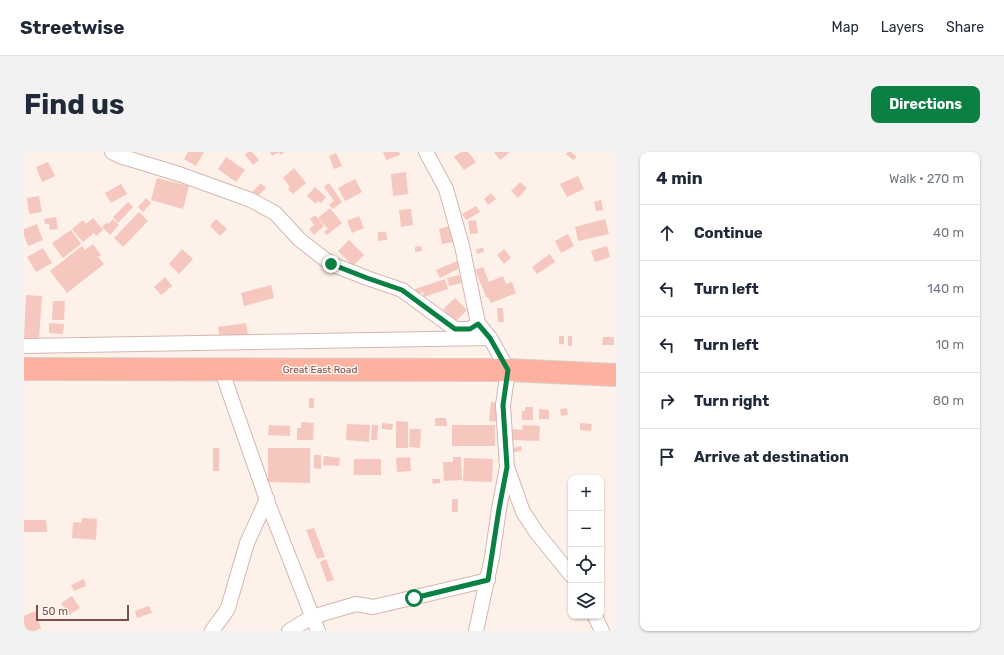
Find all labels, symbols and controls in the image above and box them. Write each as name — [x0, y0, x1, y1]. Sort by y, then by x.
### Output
text: Streetwise — [20, 16, 125, 39]
text: Map — [832, 19, 859, 36]
text: Layers — [881, 19, 924, 36]
text: Share — [946, 19, 984, 36]
button: Directions — [871, 86, 980, 123]
text: Find us — [24, 88, 124, 121]
text: 4 min — [656, 168, 703, 188]
text: Walk · 270 m — [889, 171, 964, 186]
icon: ahead — [656, 222, 678, 244]
text: Continue — [694, 224, 763, 242]
text: 40 m — [933, 225, 964, 240]
route end — [322, 255, 340, 273]
icon: left — [656, 278, 678, 300]
text: Turn left — [694, 280, 759, 298]
text: 140 m — [927, 281, 964, 296]
icon: left — [656, 334, 678, 356]
text: Turn left — [694, 336, 759, 354]
text: 10 m — [935, 337, 964, 352]
street label: Great East Road — [283, 364, 357, 376]
icon: right — [656, 390, 678, 412]
text: Turn right — [694, 392, 769, 410]
text: 80 m — [933, 393, 964, 408]
icon: arrive — [656, 446, 678, 468]
text: Arrive at destination — [694, 448, 849, 466]
map controls — [568, 475, 604, 619]
button: + — [568, 475, 604, 511]
button: − — [568, 511, 604, 547]
button: locate — [568, 547, 604, 583]
button: layers — [568, 583, 604, 619]
route start — [405, 589, 423, 607]
scale bar — [36, 603, 129, 622]
text: 50 m — [42, 605, 68, 618]

